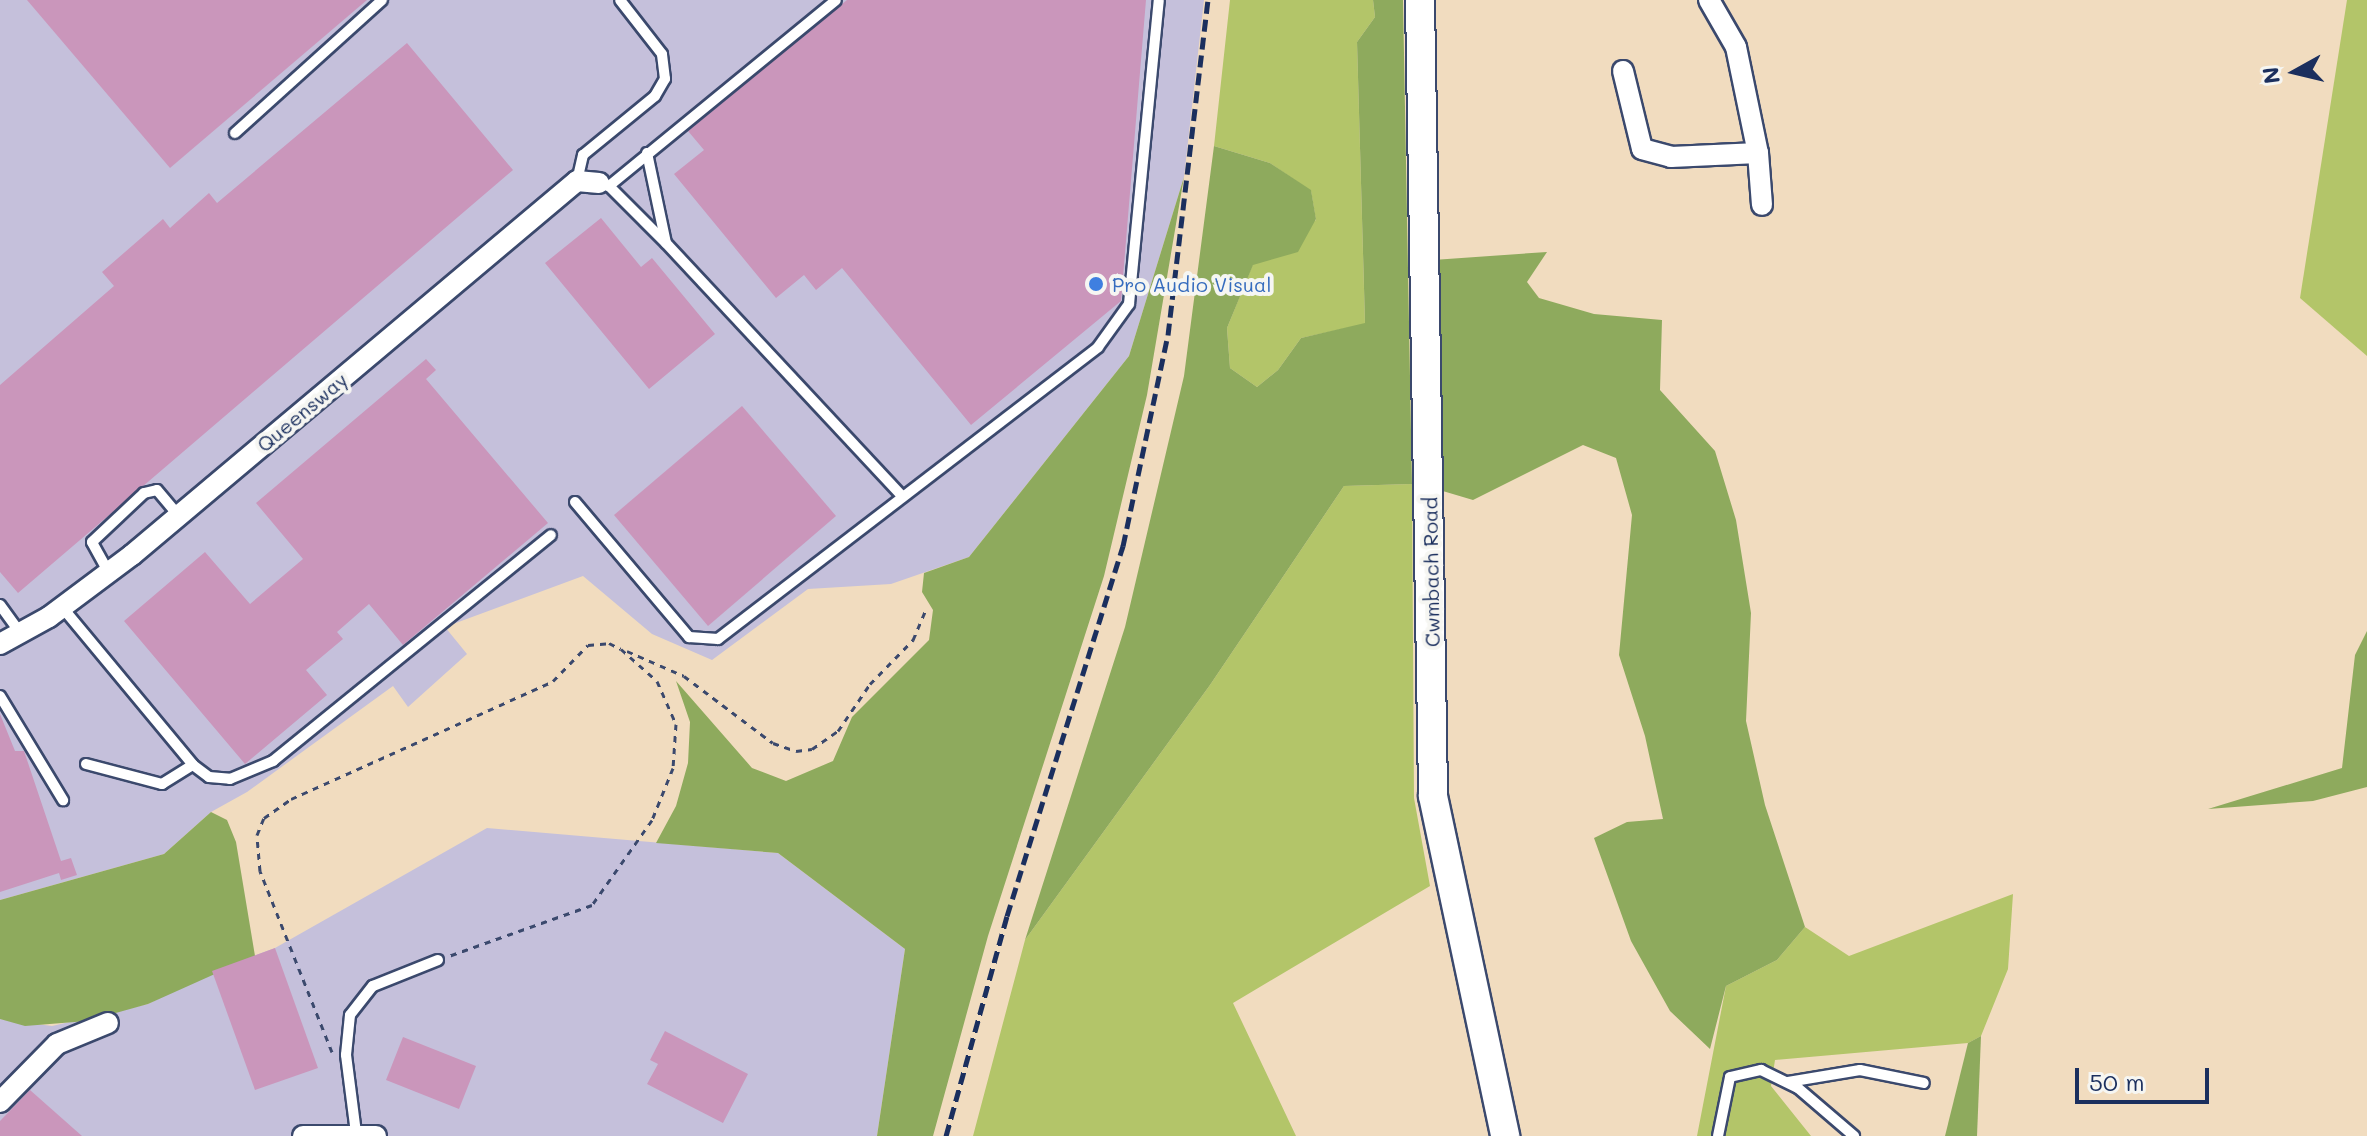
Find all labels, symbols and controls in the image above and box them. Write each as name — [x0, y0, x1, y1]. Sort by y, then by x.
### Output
north arrow — [2255, 32, 2335, 112]
text: N — [2255, 65, 2286, 86]
place label: Pro Audio Visual — [1112, 272, 1271, 296]
marker: Pro Audio Visual — [1087, 275, 1105, 293]
street label: Queensway — [252, 367, 352, 457]
street label: Cwmbach Road — [1418, 497, 1444, 647]
scale bar — [2079, 1052, 2213, 1102]
text: 50 m — [2089, 1066, 2145, 1097]

